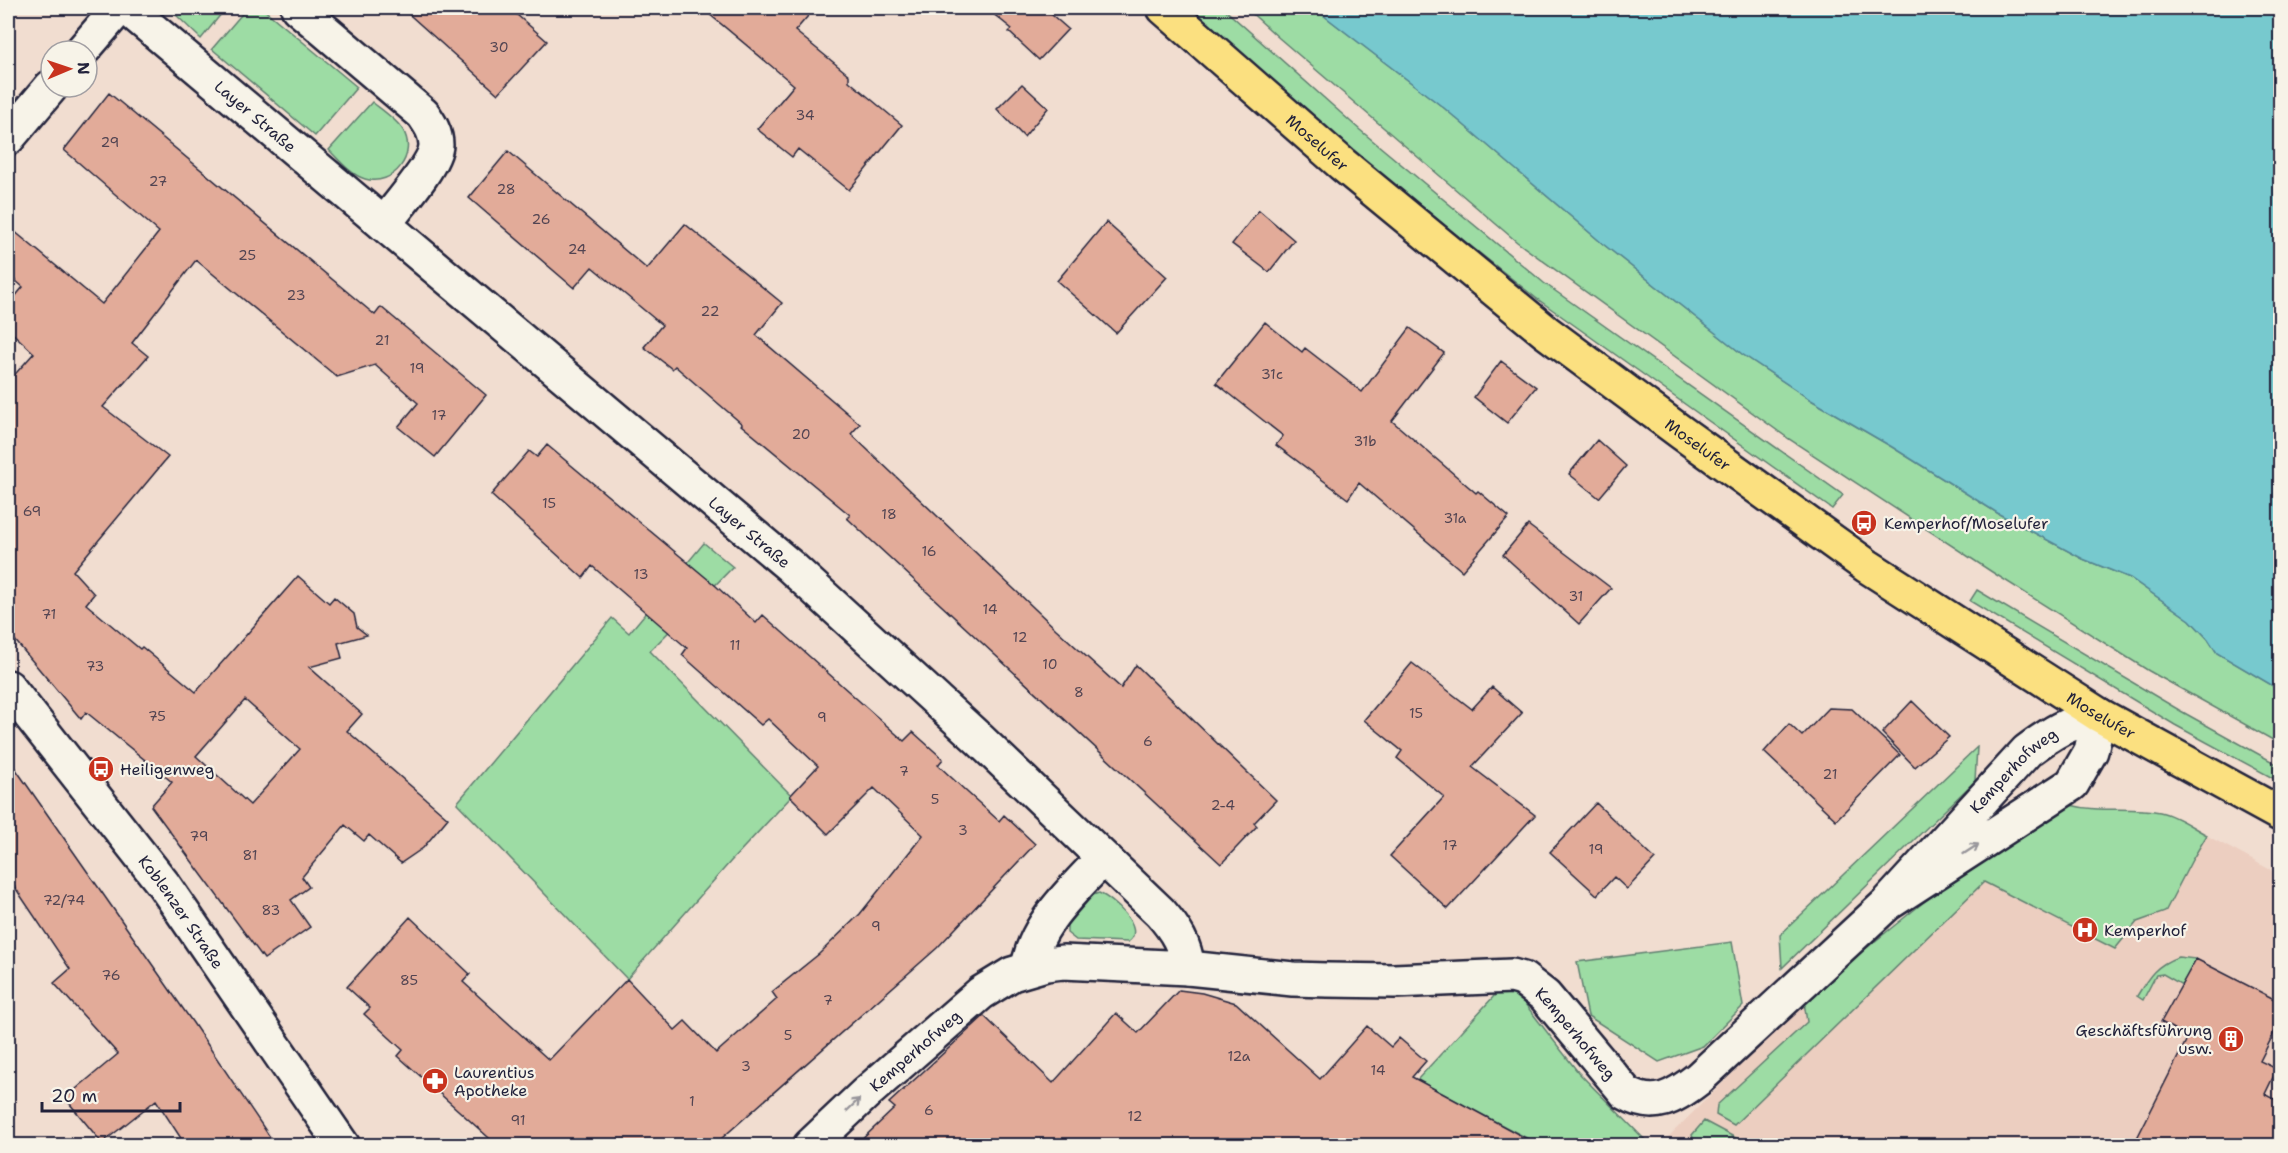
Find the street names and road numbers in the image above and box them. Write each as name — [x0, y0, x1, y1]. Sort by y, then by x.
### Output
street label: Layer Straße — [210, 76, 301, 157]
street label: Moselufer — [1281, 110, 1353, 176]
street label: Moselufer — [1660, 414, 1735, 476]
street label: Layer Straße — [704, 492, 795, 573]
street label: Moselufer — [2063, 687, 2139, 744]
street label: Kemperhofweg — [1965, 723, 2061, 818]
street label: Koblenzer Straße — [134, 851, 228, 973]
street label: Kemperhofweg — [1531, 983, 1621, 1084]
street label: Kemperhofweg — [865, 1005, 966, 1096]

